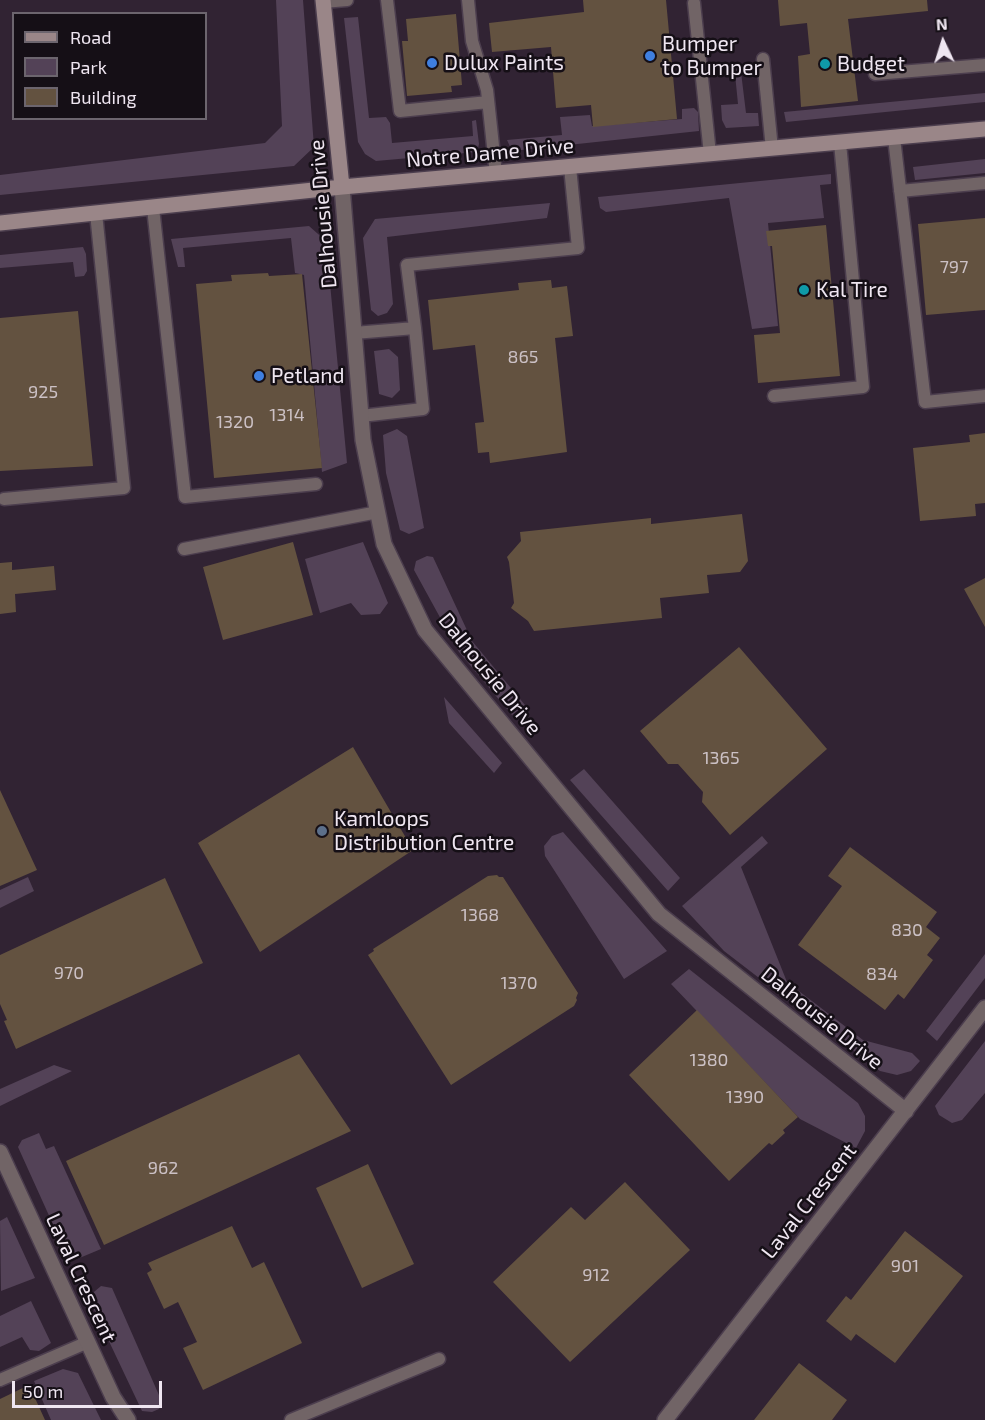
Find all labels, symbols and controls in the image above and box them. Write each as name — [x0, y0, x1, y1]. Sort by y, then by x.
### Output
legend — [12, 12, 207, 120]
north arrow — [913, 12, 973, 72]
text: N — [935, 14, 948, 33]
text: Road — [70, 26, 111, 48]
place label: Bumper to Bumper — [662, 31, 762, 81]
marker: Bumper to Bumper — [643, 49, 657, 63]
place label: Dulux Paints — [444, 50, 564, 76]
place label: Budget — [837, 51, 905, 77]
text: Park — [70, 56, 107, 78]
marker: Dulux Paints — [425, 56, 439, 70]
marker: Budget — [818, 57, 832, 71]
text: Building — [70, 86, 137, 108]
street label: Notre Dame Drive — [405, 133, 575, 173]
street label: Dalhousie Drive — [304, 138, 342, 290]
house number: 797 — [940, 256, 968, 278]
place label: Kal Tire — [816, 277, 888, 303]
marker: Kal Tire — [797, 283, 811, 297]
house number: 865 — [508, 346, 538, 368]
place label: Petland — [271, 363, 345, 389]
marker: Petland — [252, 369, 266, 383]
house number: 925 — [28, 381, 58, 403]
house number: 1314 — [269, 404, 305, 426]
house number: 1320 — [216, 411, 254, 433]
street label: Dalhousie Drive — [433, 608, 547, 740]
house number: 1365 — [702, 747, 740, 769]
place label: Kamloops Distribution Centre — [334, 806, 514, 856]
marker: Kamloops Distribution Centre — [315, 824, 329, 838]
house number: 1368 — [461, 904, 499, 926]
house number: 830 — [891, 919, 923, 941]
street label: Dalhousie Drive — [756, 961, 888, 1075]
house number: 970 — [54, 962, 84, 984]
house number: 834 — [866, 963, 898, 985]
house number: 1370 — [500, 972, 538, 994]
house number: 1380 — [690, 1049, 728, 1071]
house number: 1390 — [726, 1086, 764, 1108]
street label: Laval Crescent — [756, 1138, 862, 1264]
house number: 962 — [148, 1157, 178, 1179]
street label: Laval Crescent — [40, 1209, 122, 1347]
house number: 901 — [891, 1255, 919, 1277]
house number: 912 — [582, 1264, 610, 1286]
scale bar — [15, 1369, 165, 1407]
text: 50 m — [23, 1380, 63, 1402]

